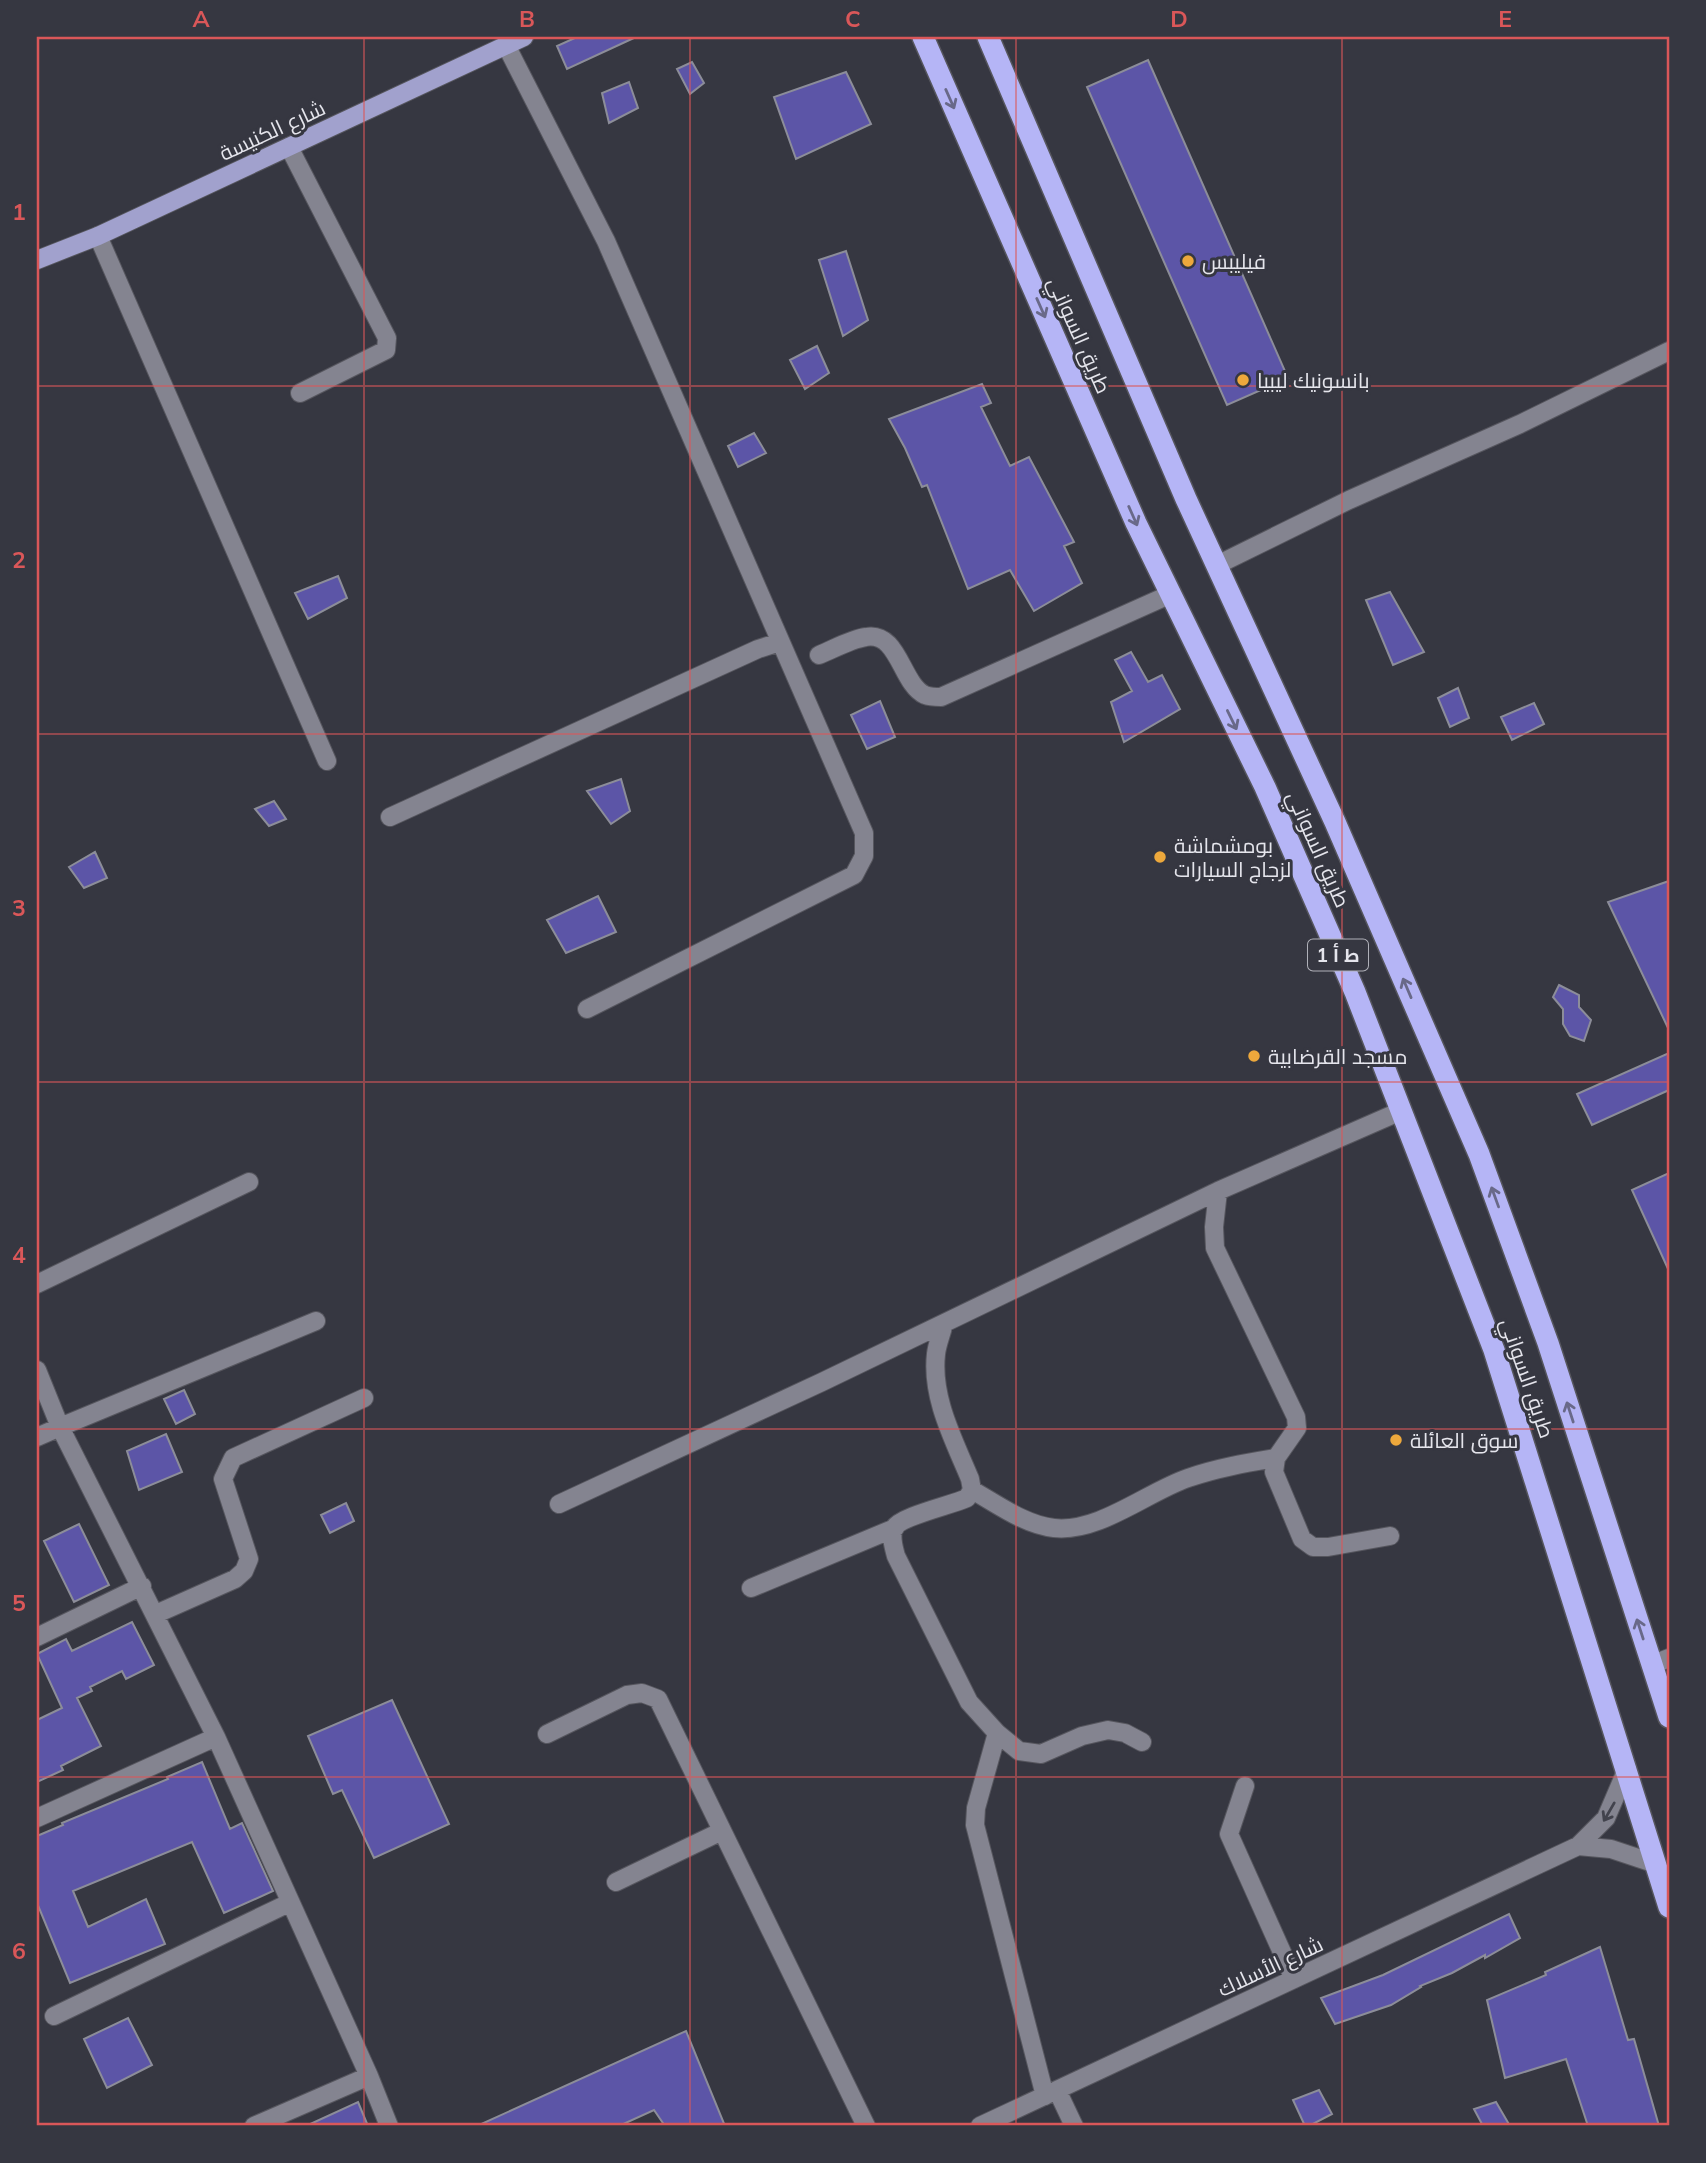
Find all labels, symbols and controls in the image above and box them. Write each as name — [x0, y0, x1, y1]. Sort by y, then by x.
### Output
text: A — [192, 4, 210, 33]
text: B — [519, 4, 535, 33]
text: C — [845, 4, 861, 33]
text: D — [1170, 4, 1188, 33]
text: E — [1498, 4, 1512, 33]
one-way arrow — [944, 88, 957, 110]
street label: شارع الكنيسة — [215, 94, 330, 168]
text: 1 — [12, 197, 26, 226]
place label: فيليبس — [1202, 248, 1266, 275]
marker: فيليبس — [1180, 253, 1196, 269]
street label: طريق السواني — [1039, 273, 1117, 399]
one-way arrow — [1036, 296, 1049, 318]
place label: بانسونيك ليبيا — [1257, 367, 1370, 393]
marker: بانسونيك ليبيا — [1235, 372, 1251, 388]
one-way arrow — [1127, 504, 1140, 526]
text: 2 — [12, 545, 26, 574]
one-way arrow — [1226, 709, 1240, 730]
street label: طريق السواني — [1278, 787, 1356, 913]
place label: بومشماشة لزجاج السيارات — [1174, 832, 1291, 884]
marker: بومشماشة لزجاج السيارات — [1152, 849, 1168, 865]
text: 3 — [12, 893, 26, 922]
road number: ط أ 1 — [1308, 939, 1368, 970]
one-way arrow — [1400, 977, 1413, 999]
place label: مسجد القرضابية — [1268, 1043, 1407, 1069]
marker: مسجد القرضابية — [1246, 1048, 1262, 1064]
one-way arrow — [1488, 1187, 1500, 1209]
text: 4 — [12, 1240, 26, 1269]
street label: طريق السواني — [1492, 1315, 1561, 1443]
one-way arrow — [1563, 1401, 1576, 1423]
place label: سوق العائلة — [1410, 1427, 1518, 1454]
marker: سوق العائلة — [1388, 1432, 1404, 1448]
text: 5 — [12, 1588, 26, 1617]
one-way arrow — [1633, 1618, 1645, 1640]
one-way arrow — [1602, 1801, 1616, 1821]
street label: شارع الأسلاك — [1213, 1930, 1328, 2004]
text: 6 — [12, 1936, 26, 1965]

